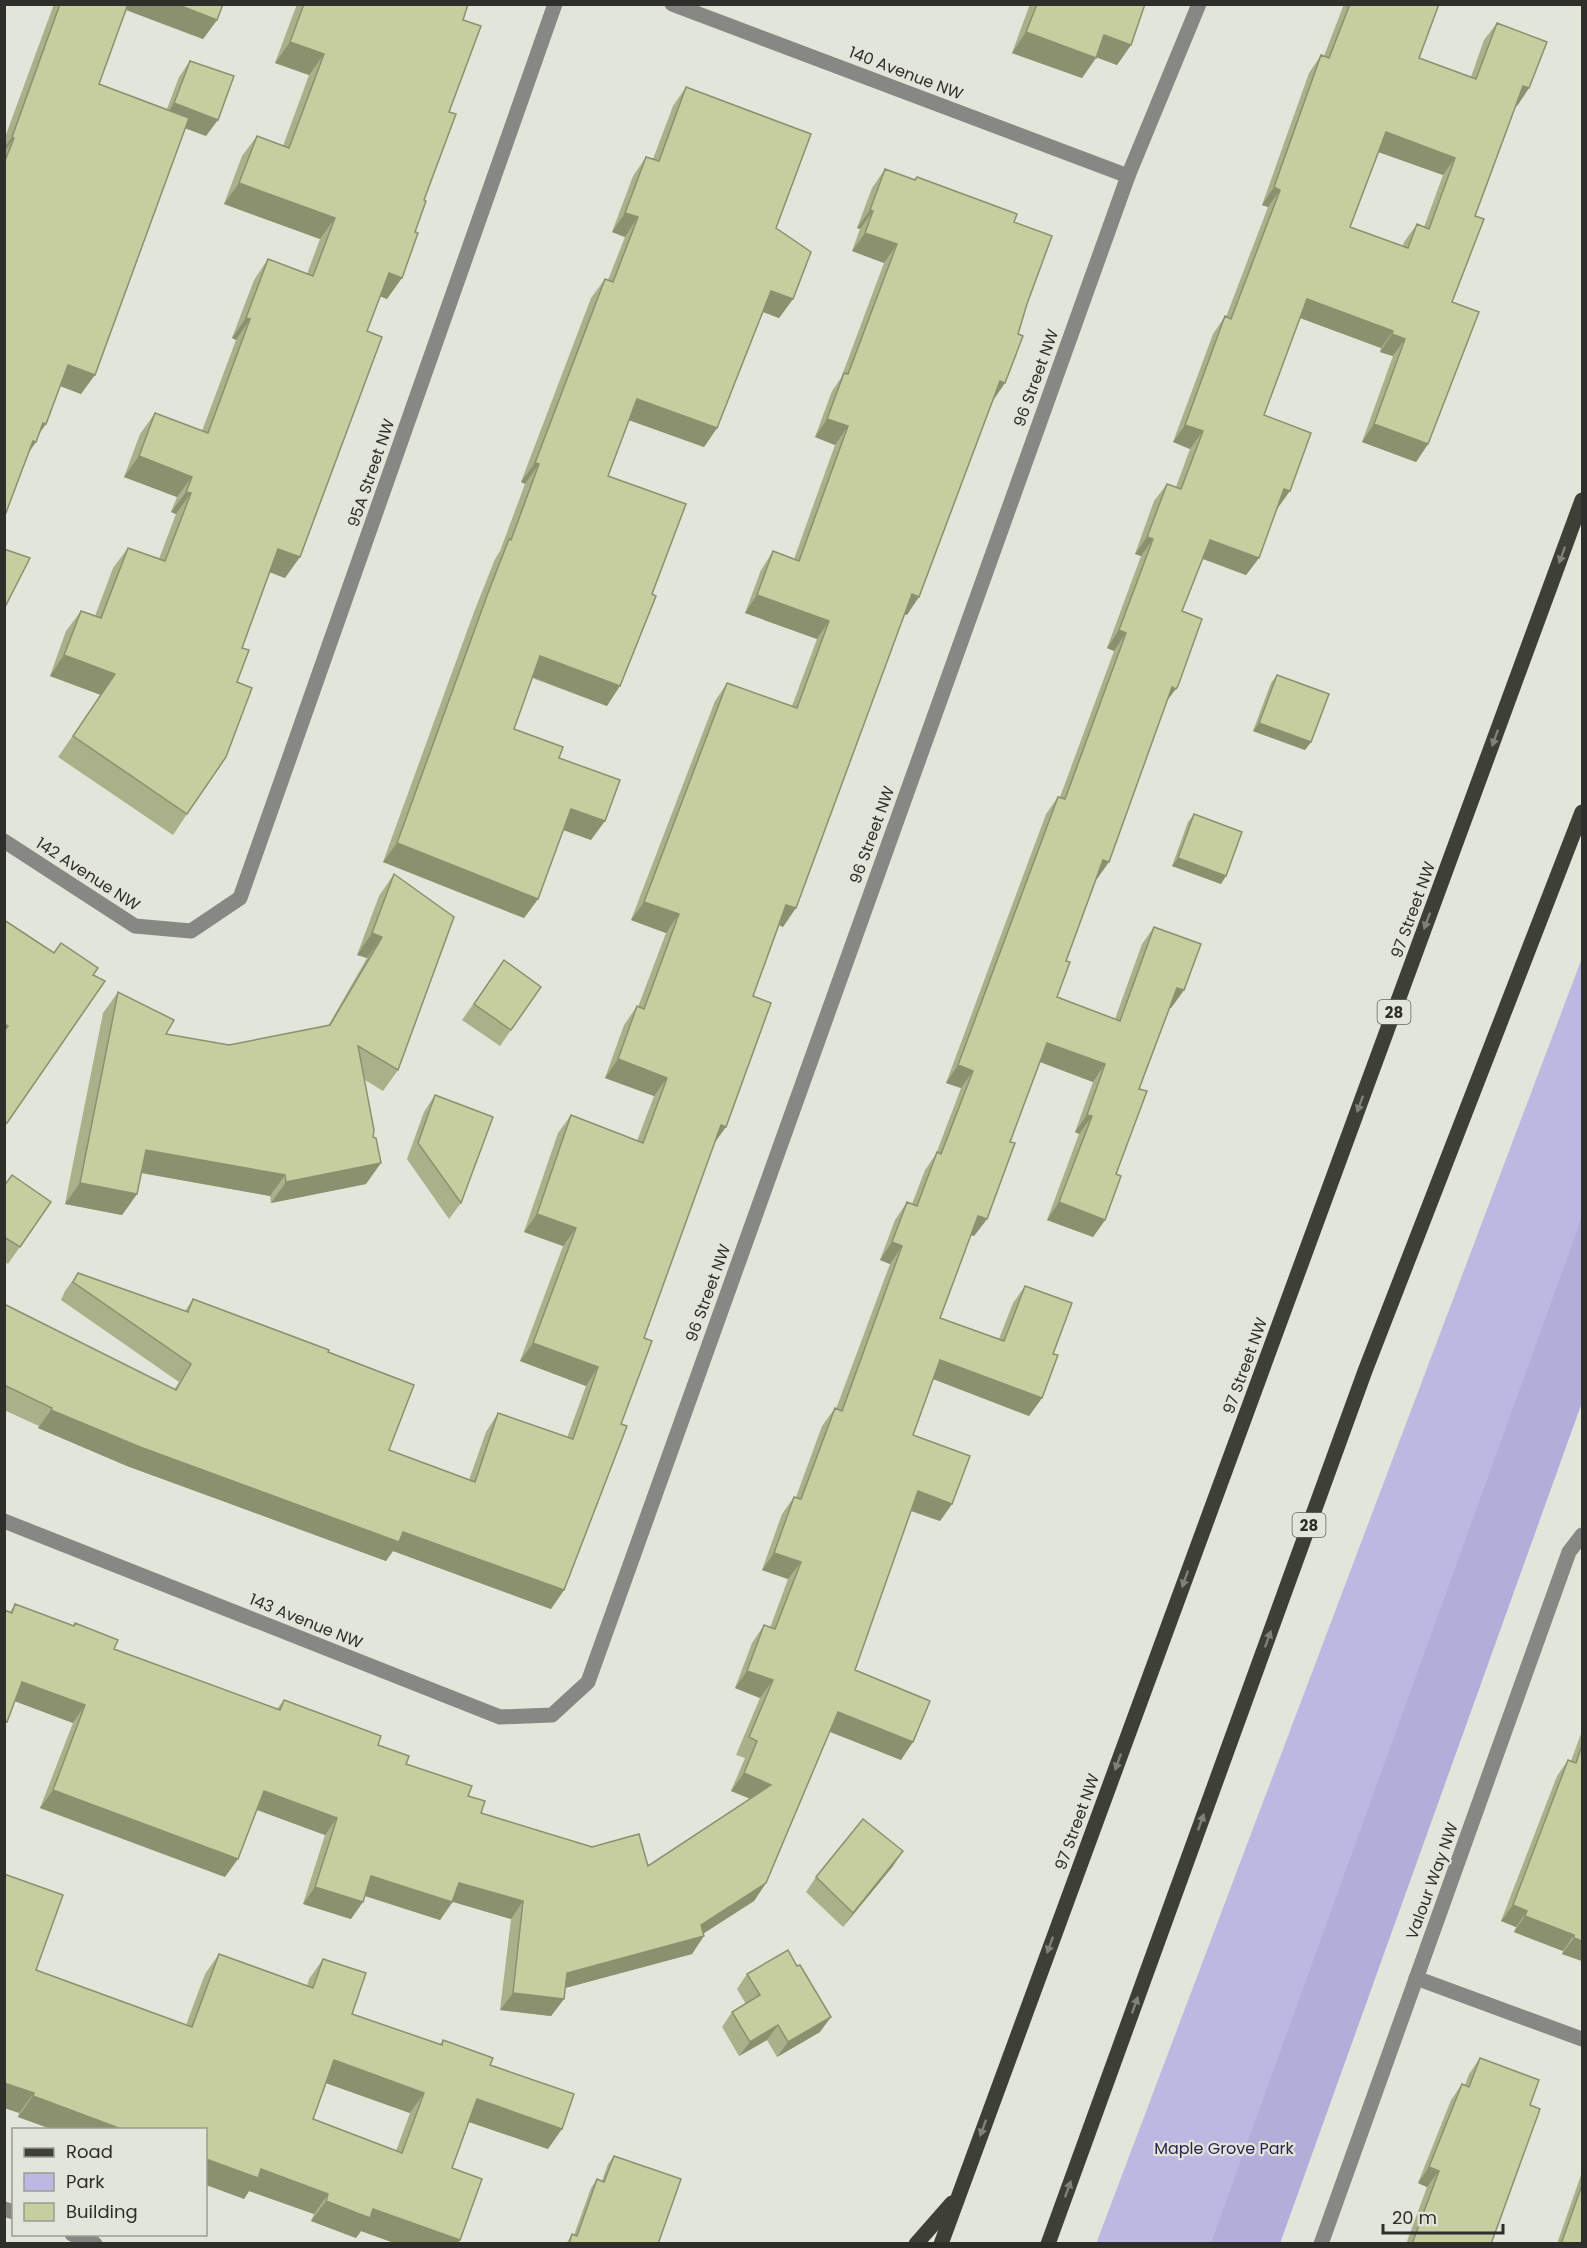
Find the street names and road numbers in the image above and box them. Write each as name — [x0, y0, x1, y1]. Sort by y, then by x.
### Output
street label: 140 Avenue NW — [846, 41, 967, 106]
street label: 96 Street NW — [1008, 326, 1064, 430]
street label: 95A Street NW — [342, 415, 400, 530]
street label: 96 Street NW — [844, 783, 900, 887]
street label: 142 Avenue NW — [31, 832, 145, 916]
street label: 97 Street NW — [1385, 858, 1441, 961]
road number: 28 — [1378, 1000, 1410, 1024]
street label: 96 Street NW — [680, 1241, 736, 1345]
street label: 97 Street NW — [1217, 1314, 1273, 1417]
road number: 28 — [1292, 1513, 1326, 1537]
street label: 143 Avenue NW — [246, 1588, 366, 1654]
street label: 97 Street NW — [1049, 1770, 1105, 1873]
street label: Valour Way NW — [1400, 1819, 1464, 1943]

